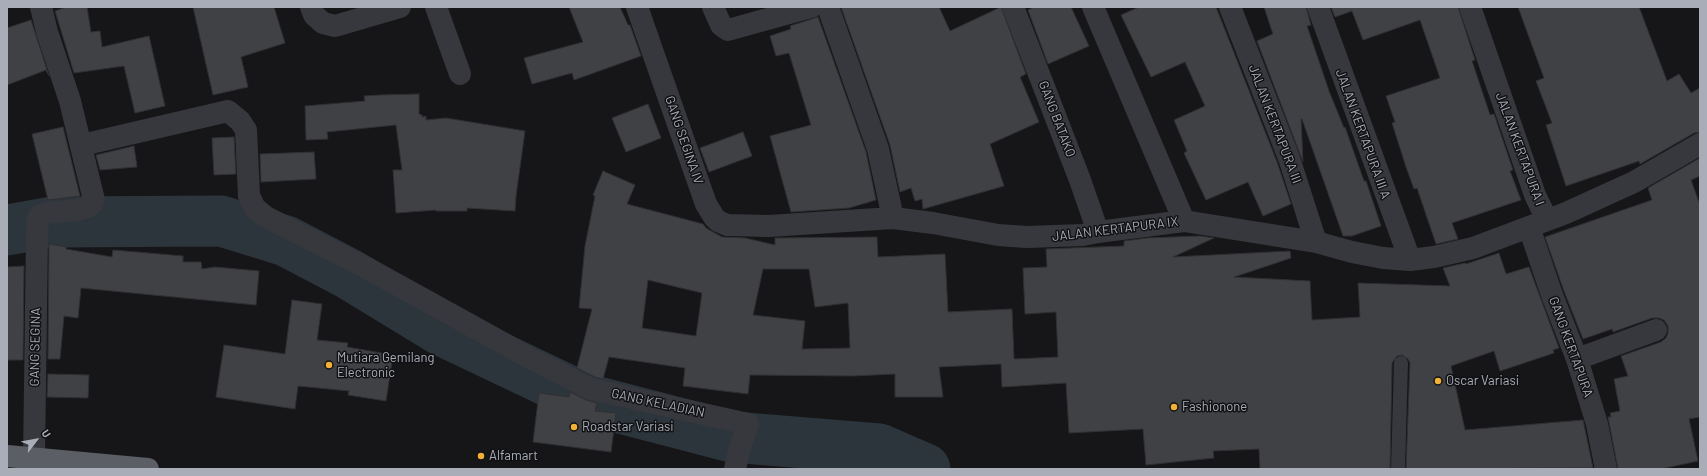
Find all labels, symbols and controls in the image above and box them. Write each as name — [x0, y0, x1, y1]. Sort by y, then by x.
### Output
street label: JALAN KERTAPURA III — [1245, 62, 1305, 186]
street label: JALAN KERTAPURA III A — [1332, 67, 1394, 201]
street label: GANG BATAKO — [1035, 79, 1079, 159]
street label: JALAN KERTAPURA I — [1492, 90, 1548, 208]
street label: GANG SEGINA IV — [662, 94, 706, 186]
street label: JALAN KERTAPURA IX — [1051, 214, 1179, 244]
street label: GANG KERTAPURA — [1546, 295, 1596, 399]
street label: GANG SEGINA — [27, 308, 43, 386]
place label: Mutiara Gemilang Electronic — [337, 350, 434, 381]
marker: Mutiara Gemilang Electronic — [324, 360, 334, 370]
place label: Oscar Variasi — [1446, 373, 1519, 389]
marker: Oscar Variasi — [1433, 376, 1443, 386]
street label: GANG KELADIAN — [610, 386, 706, 420]
place label: Fashionone — [1182, 399, 1247, 415]
marker: Fashionone — [1169, 402, 1179, 412]
place label: Roadstar Variasi — [582, 419, 674, 435]
north arrow — [16, 420, 56, 460]
marker: Roadstar Variasi — [569, 422, 579, 432]
text: U — [39, 427, 54, 440]
place label: Alfamart — [489, 448, 538, 464]
marker: Alfamart — [476, 451, 486, 461]

